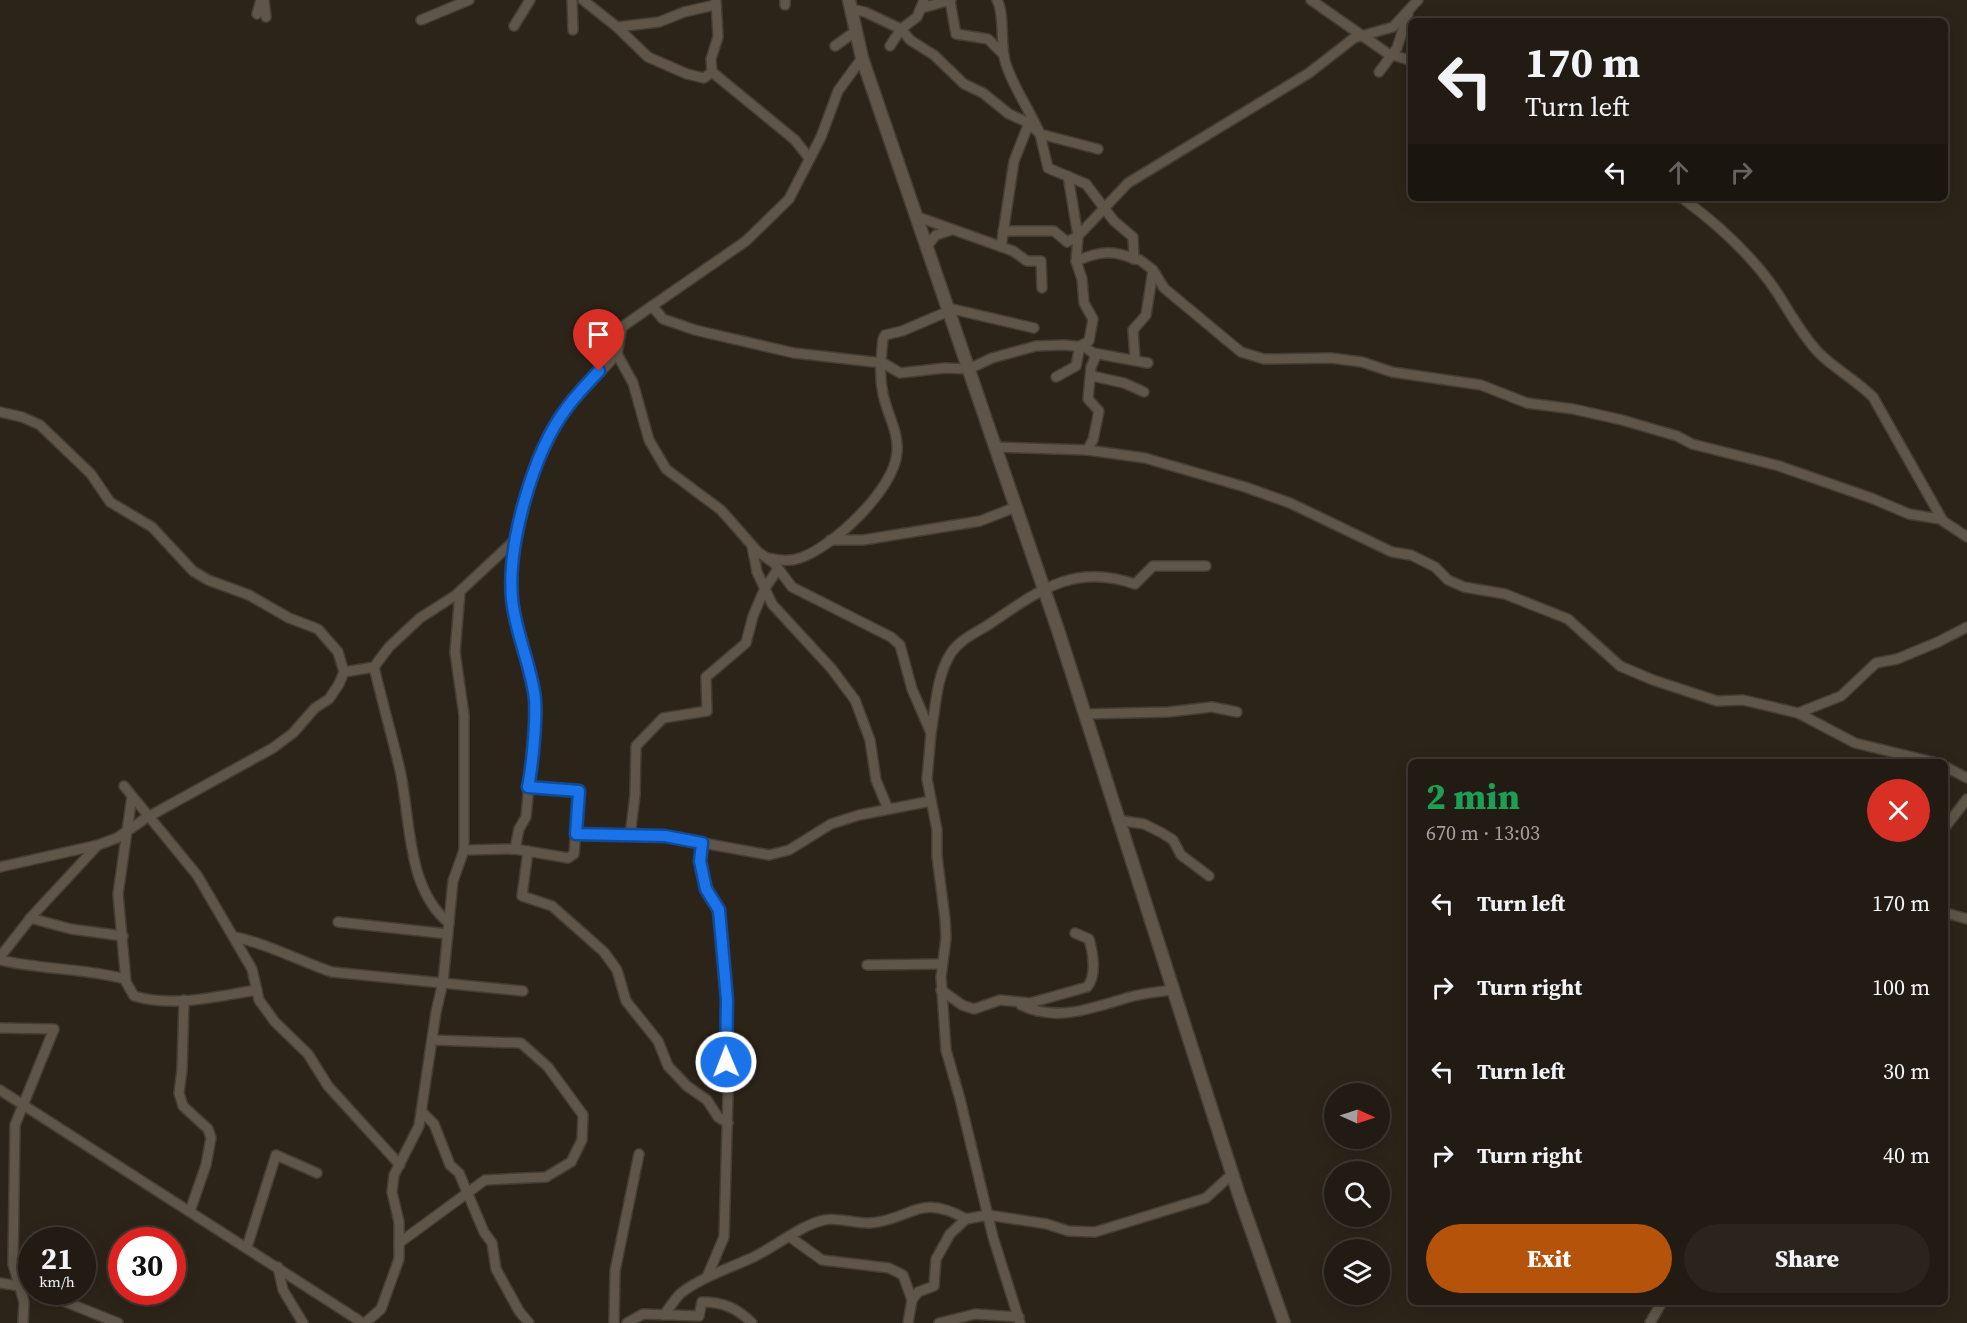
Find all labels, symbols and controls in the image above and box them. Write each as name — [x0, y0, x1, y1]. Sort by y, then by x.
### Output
text: 170 m — [1525, 33, 1640, 91]
icon: left — [1426, 42, 1504, 120]
text: Turn left — [1525, 88, 1629, 125]
icon: left — [1599, 156, 1632, 189]
icon: ahead — [1662, 156, 1695, 189]
icon: right — [1725, 156, 1758, 189]
pin — [573, 309, 624, 371]
icon: arrive — [582, 318, 615, 351]
text: 2 min — [1426, 772, 1520, 821]
button: close — [1867, 779, 1930, 842]
text: 670 m · 13:03 — [1426, 819, 1540, 847]
icon: left — [1426, 887, 1459, 920]
text: Turn left — [1477, 888, 1565, 918]
text: 170 m — [1872, 888, 1930, 918]
icon: right — [1426, 971, 1459, 1004]
text: Turn right — [1477, 972, 1582, 1002]
text: 100 m — [1872, 972, 1930, 1002]
position arrow — [694, 1030, 758, 1094]
icon: left — [1426, 1055, 1459, 1088]
text: Turn left — [1477, 1056, 1565, 1086]
text: 30 m — [1883, 1056, 1930, 1086]
north arrow — [1324, 1083, 1390, 1149]
map controls — [1324, 1083, 1390, 1305]
icon: right — [1426, 1139, 1459, 1172]
text: Turn right — [1477, 1140, 1582, 1170]
text: 40 m — [1883, 1140, 1930, 1170]
button: search — [1324, 1161, 1390, 1227]
button: Exit — [1426, 1224, 1672, 1293]
button: Share — [1684, 1224, 1930, 1293]
speed limit sign: 30 — [108, 1227, 186, 1305]
text: 21 — [41, 1238, 73, 1279]
button: layers — [1324, 1239, 1390, 1305]
text: km/h — [39, 1271, 75, 1292]

